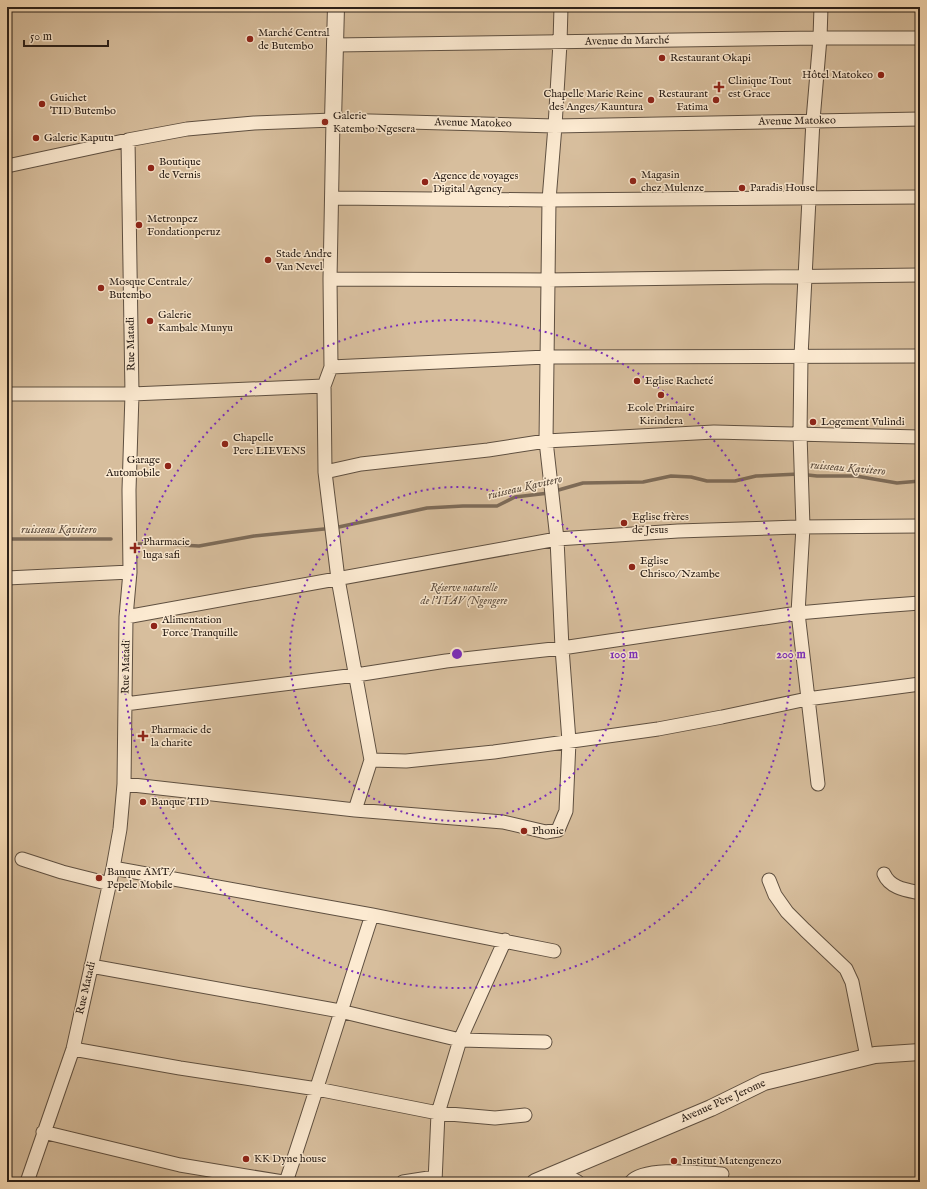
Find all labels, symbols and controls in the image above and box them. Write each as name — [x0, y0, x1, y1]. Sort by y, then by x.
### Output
scale bar — [24, 22, 108, 48]
place label: Marché Central de Butembo — [258, 26, 329, 53]
text: 50 m — [30, 29, 52, 44]
street label: Avenue du Marché — [584, 33, 669, 49]
marker: Marché Central de Butembo — [245, 34, 255, 44]
place label: Restaurant Okapi — [670, 51, 751, 65]
marker: Restaurant Okapi — [657, 53, 667, 63]
place label: Hôtel Matokeo — [802, 68, 873, 82]
marker: Hôtel Matokeo — [876, 70, 886, 80]
place label: Clinique Tout est Grace — [728, 74, 792, 101]
marker: Clinique Tout est Grace — [713, 81, 725, 93]
place label: Chapelle Marie Reine des Anges/ Kauntura — [543, 87, 643, 114]
place label: Restaurant Fatima — [658, 87, 708, 114]
place label: Guichet TID Butembo — [50, 91, 116, 118]
marker: Chapelle Marie Reine des Anges/ Kauntura — [646, 95, 656, 105]
marker: Restaurant Fatima — [711, 95, 721, 105]
marker: Guichet TID Butembo — [37, 99, 47, 109]
place label: Galerie Katembo Ngesera — [333, 109, 415, 136]
street label: Avenue Matokeo — [757, 113, 836, 129]
street label: Avenue Matokeo — [433, 115, 512, 131]
marker: Galerie Katembo Ngesera — [320, 117, 330, 127]
place label: Galerie Kaputu — [44, 131, 114, 145]
marker: Galerie Kaputu — [31, 133, 41, 143]
place label: Boutique de Vernis — [159, 155, 201, 182]
marker: Boutique de Vernis — [146, 163, 156, 173]
place label: Magasin chez Mulenze — [641, 168, 704, 195]
place label: Agence de voyages Digital Agency — [432, 169, 519, 196]
marker: Magasin chez Mulenze — [628, 176, 638, 186]
marker: Agence de voyages Digital Agency — [420, 177, 430, 187]
place label: Paradis House — [750, 181, 815, 195]
marker: Paradis House — [737, 183, 747, 193]
place label: Metronpez Fondationperuz — [147, 212, 221, 239]
marker: Metronpez Fondationperuz — [134, 220, 144, 230]
place label: Stade Andre Van Nevel — [275, 247, 332, 274]
marker: Stade Andre Van Nevel — [263, 255, 273, 265]
place label: Mosque Centrale/ Butembo — [109, 275, 193, 302]
marker: Mosque Centrale/ Butembo — [96, 283, 106, 293]
place label: Galerie Kambale Munyu — [158, 308, 233, 335]
marker: Galerie Kambale Munyu — [145, 316, 155, 326]
street label: Rue Matadi — [124, 317, 138, 371]
place label: Eglise Racheté — [645, 374, 713, 388]
marker: Eglise Racheté — [632, 376, 642, 386]
marker: Ecole Primaire Kirindera — [656, 390, 666, 400]
place label: Ecole Primaire Kirindera — [627, 401, 695, 428]
place label: Logement Vulindi — [821, 415, 905, 429]
marker: Logement Vulindi — [808, 417, 818, 427]
place label: Chapelle Pere LIEVENS — [233, 431, 306, 458]
marker: Chapelle Pere LIEVENS — [220, 439, 230, 449]
place label: Garage Automobile — [105, 453, 160, 480]
water label: ruisseau Kavitero — [810, 457, 886, 479]
marker: Garage Automobile — [163, 461, 173, 471]
water label: ruisseau Kavitero — [486, 471, 564, 503]
place label: Eglise frères de Jesus — [632, 510, 689, 537]
marker: Eglise frères de Jesus — [619, 518, 629, 528]
water label: ruisseau Kavitero — [21, 522, 97, 537]
place label: Pharmacie luga safi — [143, 535, 190, 562]
marker: Pharmacie luga safi — [130, 543, 140, 553]
place label: Eglise Chrisco/ Nzambe — [640, 554, 720, 581]
marker: Eglise Chrisco/ Nzambe — [627, 562, 637, 572]
park label: Réserve naturelle de l'ITAV (Ngengere — [420, 581, 508, 609]
place label: Alimentation Force Tranquille — [161, 613, 238, 640]
marker: Alimentation Force Tranquille — [149, 621, 159, 631]
street label: Rue Matadi — [119, 640, 133, 694]
centre of rings — [450, 647, 464, 661]
text: 100 m — [610, 647, 639, 662]
text: 200 m — [776, 647, 806, 662]
place label: Pharmacie de la charite — [151, 723, 211, 750]
marker: Pharmacie de la charite — [138, 731, 148, 741]
place label: Banque TID — [151, 795, 209, 809]
marker: Banque TID — [138, 797, 148, 807]
place label: Phonie — [532, 824, 564, 838]
marker: Phonie — [519, 826, 529, 836]
place label: Banque AMT/ Pepele Mobile — [107, 865, 175, 892]
marker: Banque AMT/ Pepele Mobile — [94, 873, 104, 883]
street label: Rue Matadi — [73, 960, 99, 1016]
street label: Avenue Père Jerome — [677, 1076, 768, 1126]
place label: KK Dyne house — [254, 1152, 326, 1166]
marker: KK Dyne house — [241, 1154, 251, 1164]
place label: Institut Matengenezo — [682, 1154, 782, 1168]
marker: Institut Matengenezo — [669, 1156, 679, 1166]

